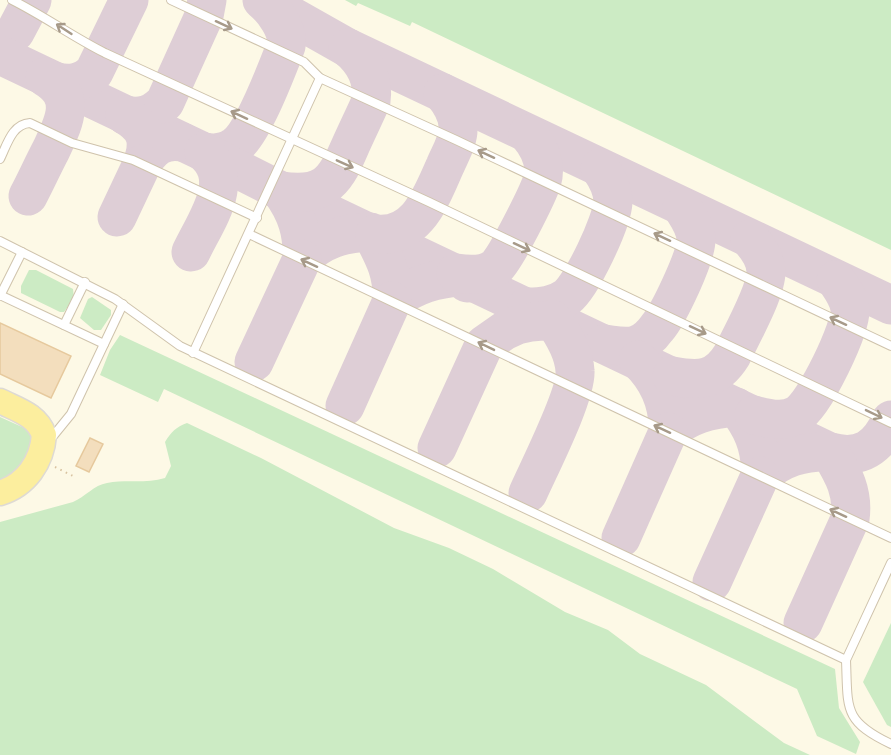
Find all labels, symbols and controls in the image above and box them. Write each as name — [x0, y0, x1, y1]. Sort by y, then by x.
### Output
one-way arrow — [214, 20, 232, 31]
one-way arrow — [56, 23, 73, 35]
one-way arrow — [230, 109, 248, 121]
one-way arrow — [477, 147, 495, 159]
one-way arrow — [336, 159, 354, 170]
one-way arrow — [654, 231, 672, 243]
one-way arrow — [512, 241, 530, 253]
one-way arrow — [301, 256, 319, 268]
one-way arrow — [830, 314, 848, 326]
one-way arrow — [689, 325, 707, 337]
one-way arrow — [477, 339, 495, 351]
one-way arrow — [865, 409, 883, 421]
one-way arrow — [653, 423, 671, 435]
one-way arrow — [830, 506, 848, 518]

